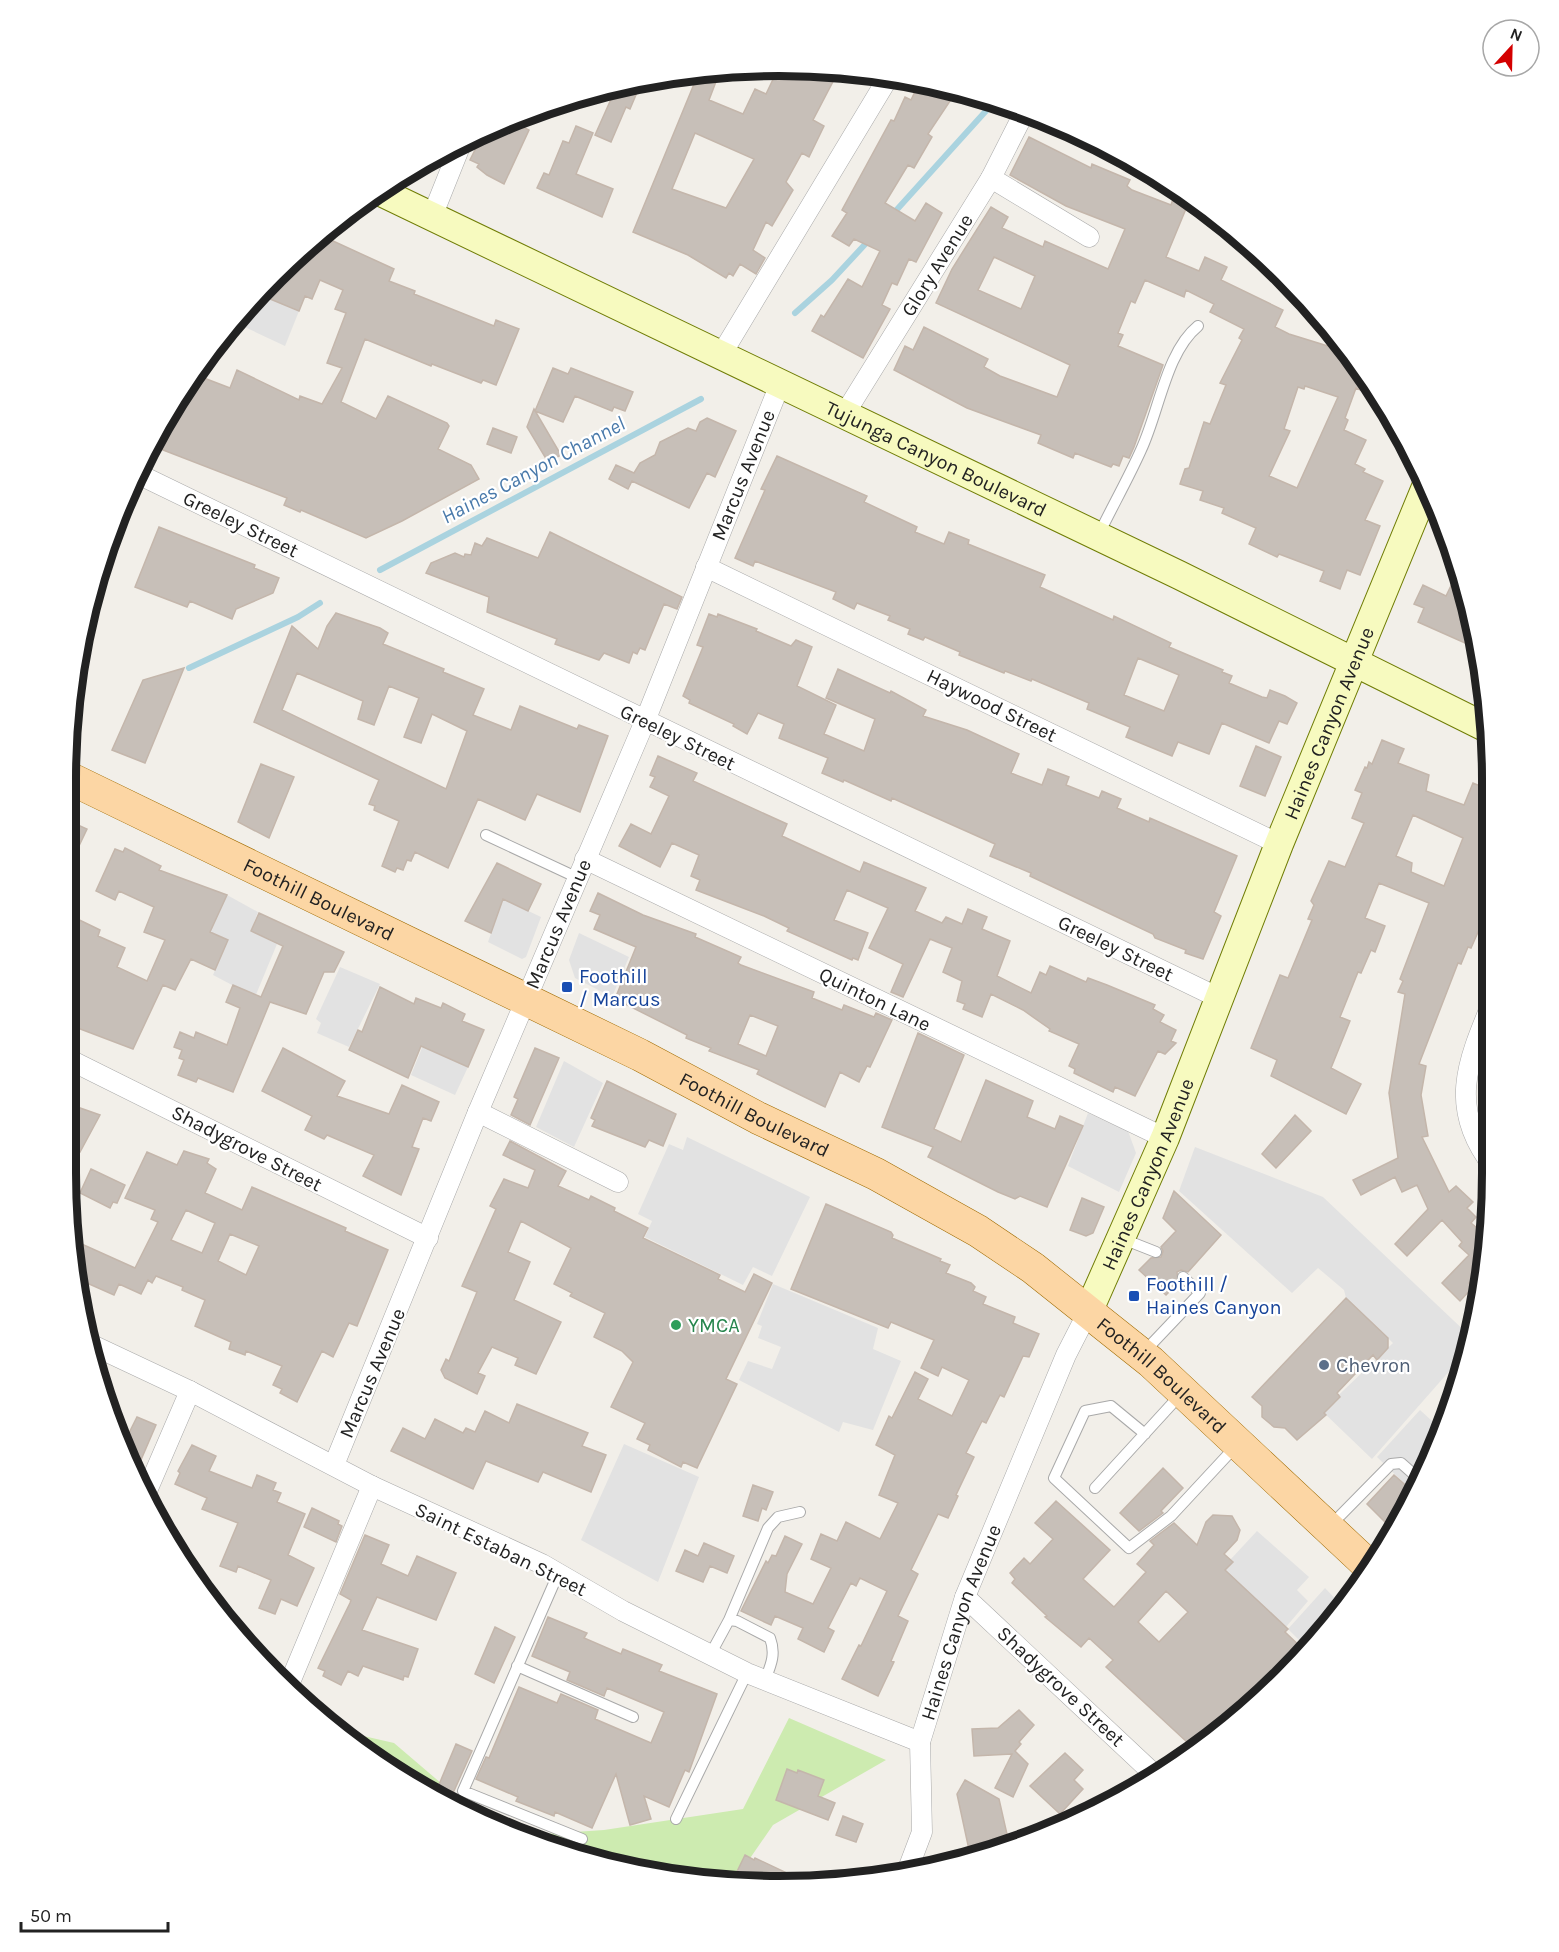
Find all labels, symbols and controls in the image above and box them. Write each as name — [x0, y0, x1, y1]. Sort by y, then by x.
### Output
north arrow — [1481, 18, 1541, 78]
text: N — [1508, 24, 1525, 46]
street label: Glory Avenue — [897, 210, 978, 321]
street label: Tujunga Canyon Boulevard — [822, 396, 1050, 522]
street label: Marcus Avenue — [707, 407, 780, 544]
water label: Haines Canyon Channel — [437, 411, 629, 529]
street label: Greeley Street — [179, 487, 303, 562]
street label: Haines Canyon Avenue — [1279, 624, 1379, 823]
street label: Haywood Street — [923, 664, 1061, 747]
street label: Greeley Street — [616, 700, 740, 775]
street label: Foothill Boulevard — [239, 853, 398, 946]
street label: Marcus Avenue — [521, 856, 596, 993]
street label: Greeley Street — [1054, 911, 1178, 986]
street label: Quinton Lane — [815, 963, 934, 1036]
place label: Foothill / Marcus — [579, 965, 661, 1011]
marker: Foothill / Marcus — [560, 980, 574, 994]
street label: Foothill Boulevard — [676, 1067, 833, 1162]
street label: Haines Canyon Avenue — [1097, 1075, 1199, 1274]
street label: Shadygrove Street — [168, 1101, 326, 1196]
place label: Foothill / Haines Canyon — [1146, 1273, 1282, 1319]
marker: Foothill / Haines Canyon — [1127, 1289, 1141, 1303]
street label: Marcus Avenue — [335, 1305, 410, 1442]
street label: Foothill Boulevard — [1092, 1312, 1231, 1439]
place label: YMCA — [688, 1314, 740, 1337]
marker: YMCA — [669, 1318, 683, 1332]
place label: Chevron — [1336, 1354, 1411, 1377]
marker: Chevron — [1317, 1358, 1331, 1372]
street label: Saint Estaban Street — [411, 1498, 591, 1601]
street label: Haines Canyon Avenue — [916, 1521, 1006, 1723]
street label: Shadygrove Street — [992, 1621, 1129, 1752]
scale bar — [21, 1895, 168, 1933]
text: 50 m — [30, 1905, 72, 1927]

